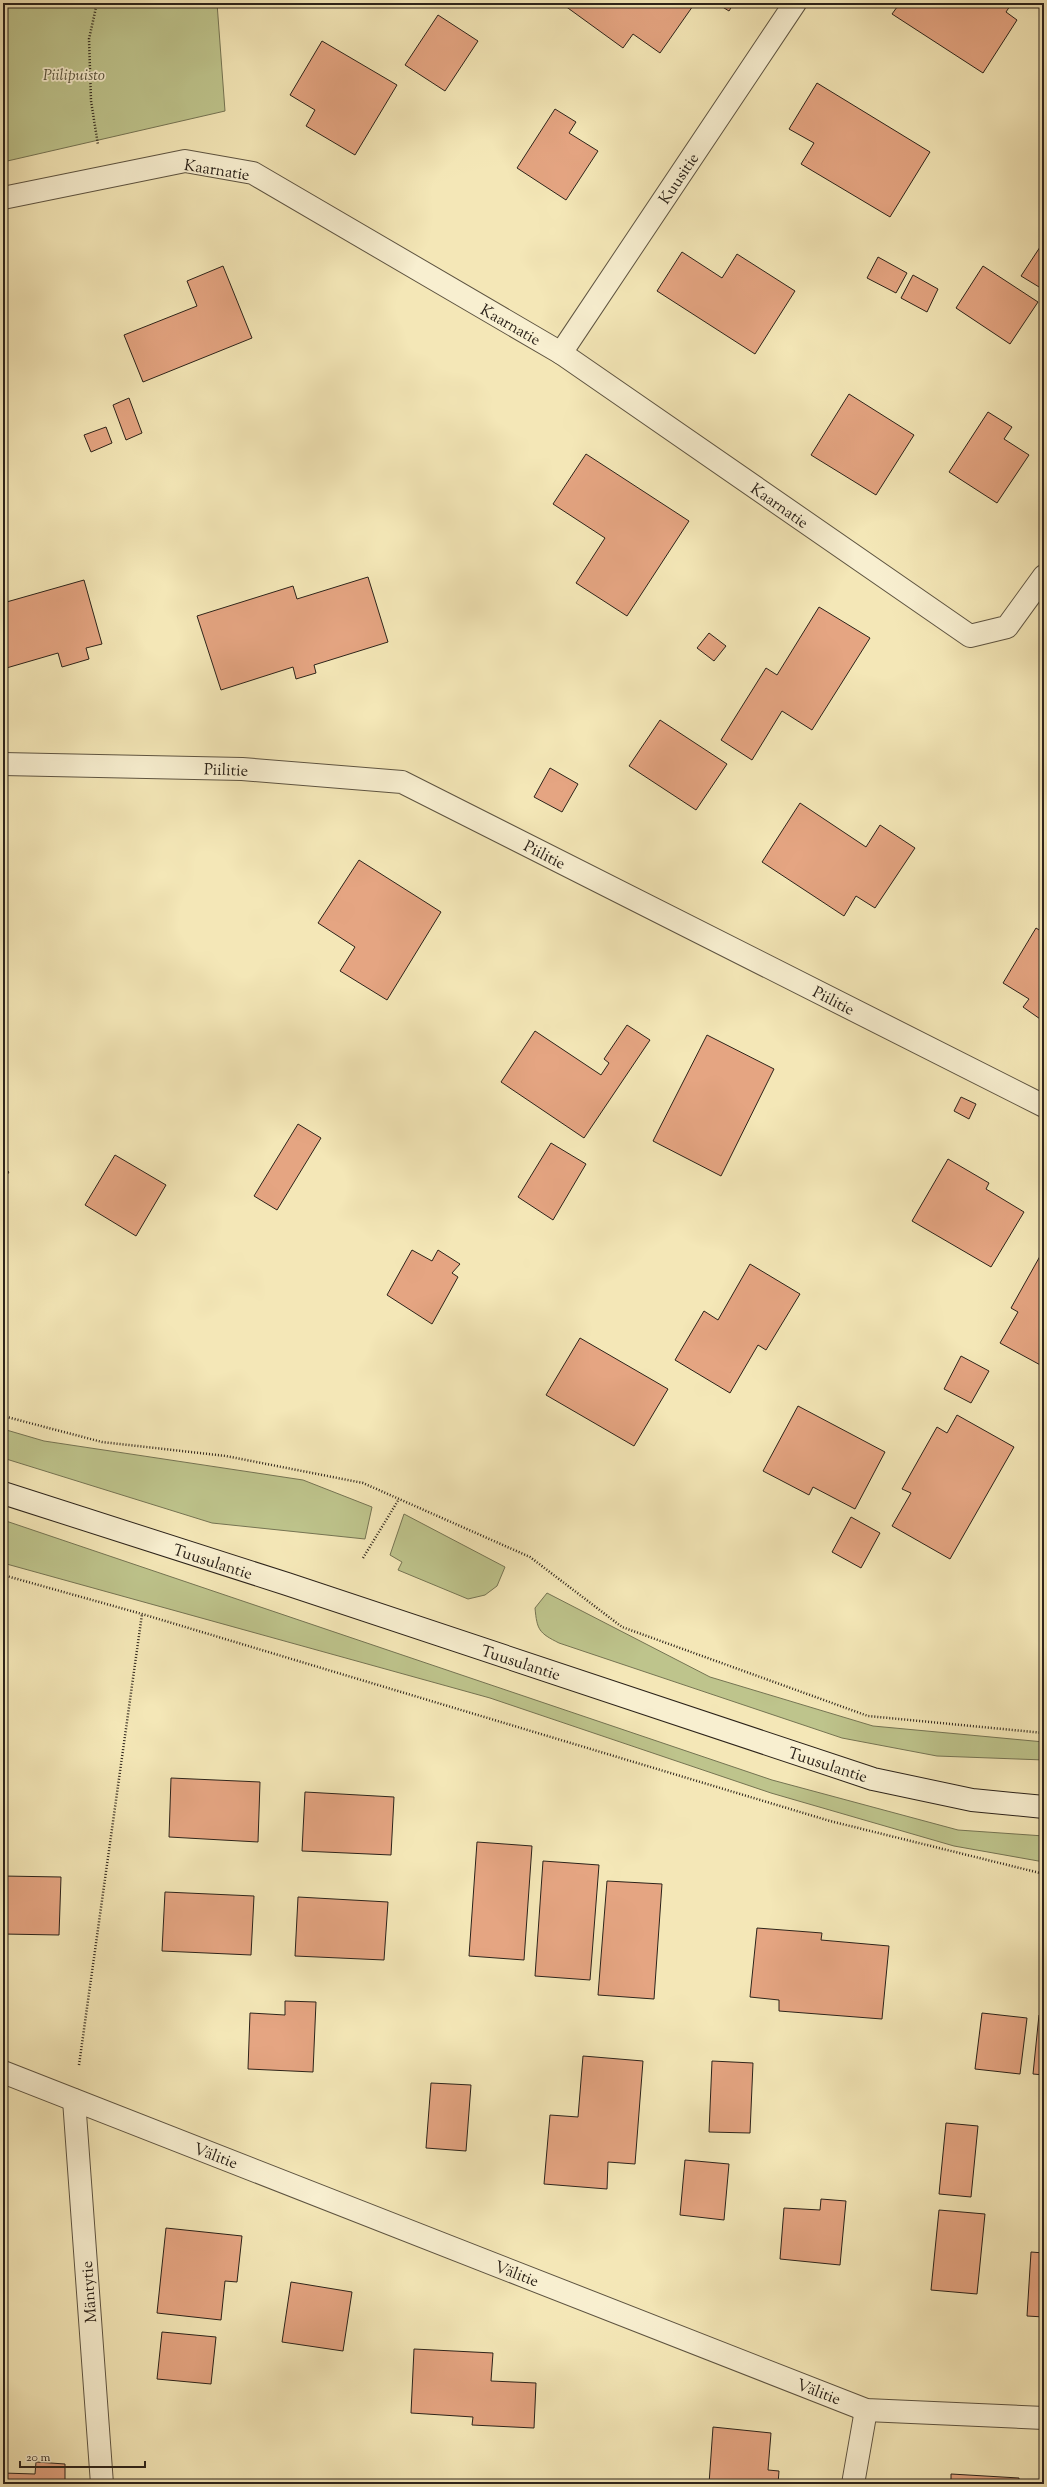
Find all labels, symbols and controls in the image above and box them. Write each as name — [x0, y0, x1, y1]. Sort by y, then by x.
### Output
park label: Piilipuisto — [43, 65, 105, 88]
street label: Kuusitie — [654, 149, 706, 210]
street label: Kaarnatie — [182, 155, 251, 188]
street label: Kaarnatie — [475, 300, 544, 353]
street label: Kaarnatie — [745, 479, 812, 535]
street label: Piilitie — [203, 759, 248, 784]
street label: Piilitie — [519, 836, 569, 877]
street label: Piilitie — [808, 982, 858, 1023]
street label: Tuusulantie — [170, 1540, 255, 1587]
street label: Tuusulantie — [478, 1641, 563, 1688]
street label: Tuusulantie — [785, 1743, 870, 1790]
street label: Välitie — [190, 2138, 241, 2176]
street label: Välitie — [491, 2256, 542, 2294]
street label: Mäntytie — [77, 2260, 104, 2324]
street label: Välitie — [793, 2374, 844, 2412]
scale bar — [20, 2443, 145, 2469]
text: 20 m — [26, 2449, 51, 2467]

